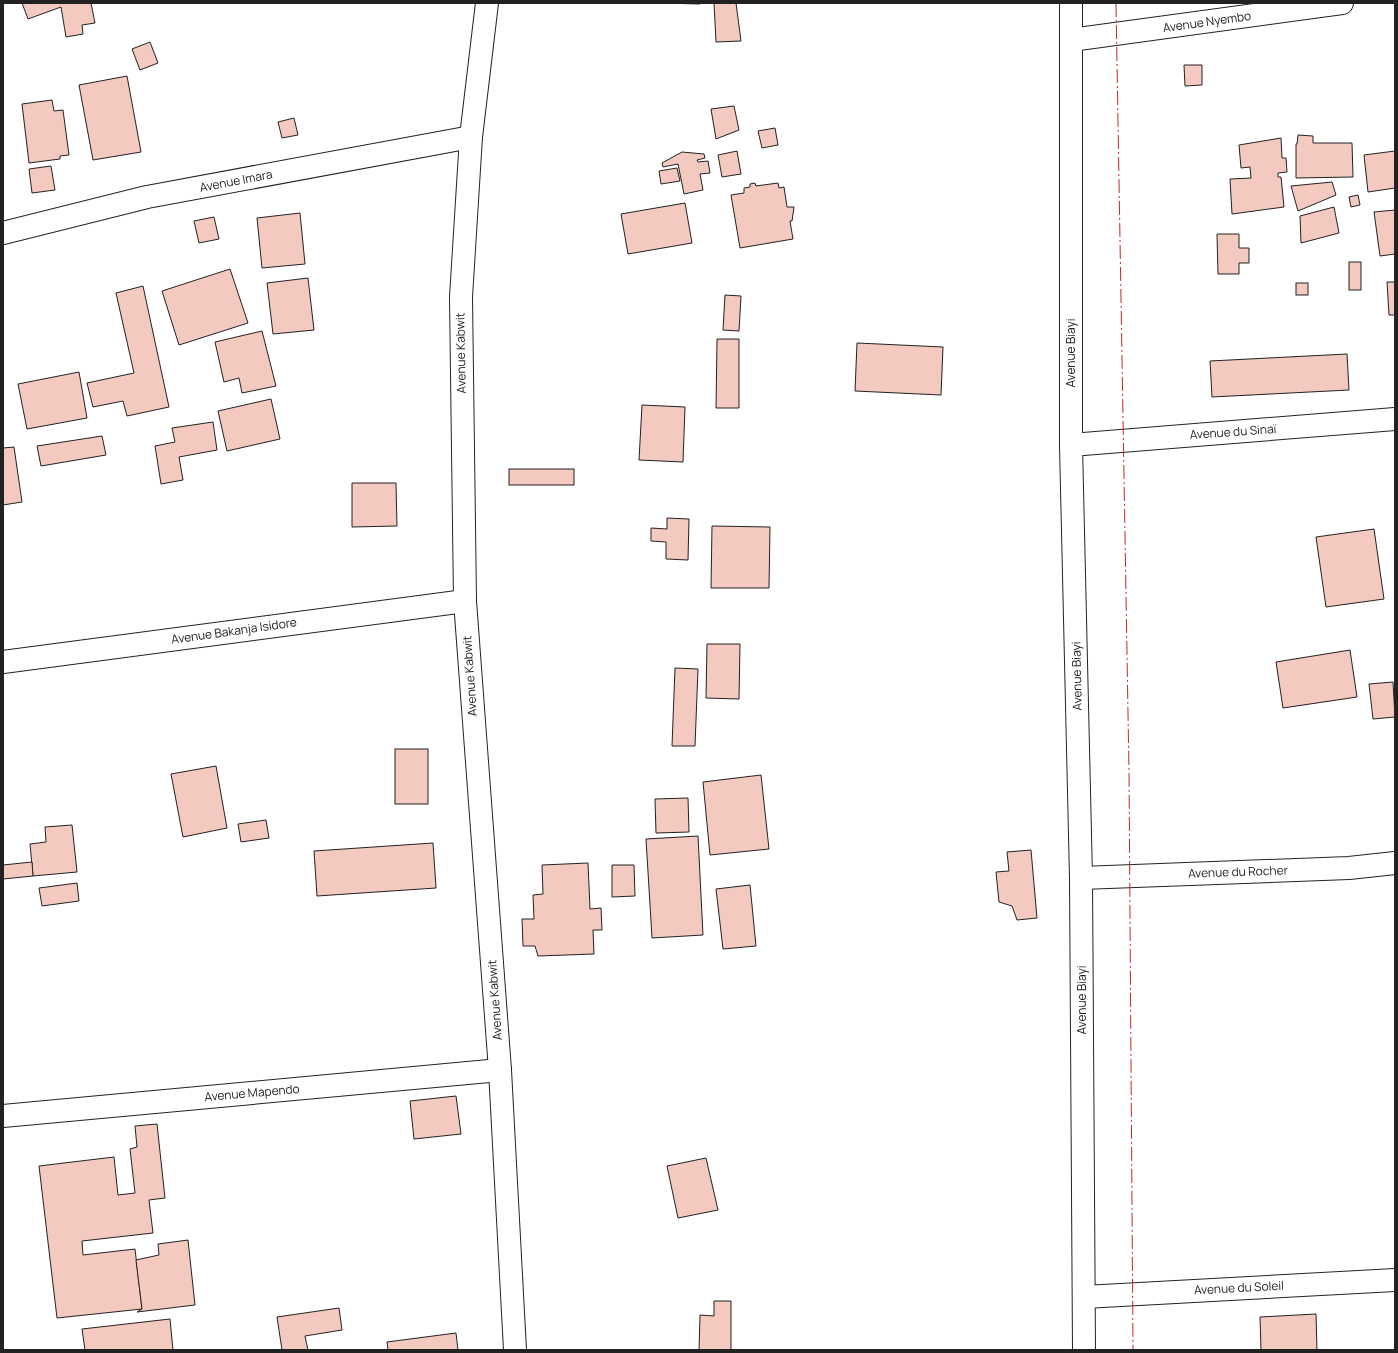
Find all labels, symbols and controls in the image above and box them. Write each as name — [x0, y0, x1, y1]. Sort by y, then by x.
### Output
street label: Avenue Nyembo — [1162, 7, 1252, 36]
street label: Avenue Imara — [198, 165, 274, 196]
street label: Avenue Kabwit — [451, 312, 470, 394]
street label: Avenue Biayi — [1062, 318, 1079, 388]
street label: Avenue du Sinaï — [1189, 420, 1278, 443]
street label: Avenue Bakanja Isidore — [170, 613, 298, 648]
street label: Avenue Kabwit — [458, 635, 481, 717]
street label: Avenue Biayi — [1067, 641, 1086, 711]
street label: Avenue du Rocher — [1188, 861, 1289, 882]
street label: Avenue Kabwit — [483, 959, 506, 1041]
street label: Avenue Biayi — [1073, 965, 1090, 1035]
street label: Avenue Mapendo — [204, 1080, 300, 1105]
street label: Avenue du Soleil — [1194, 1277, 1284, 1298]

